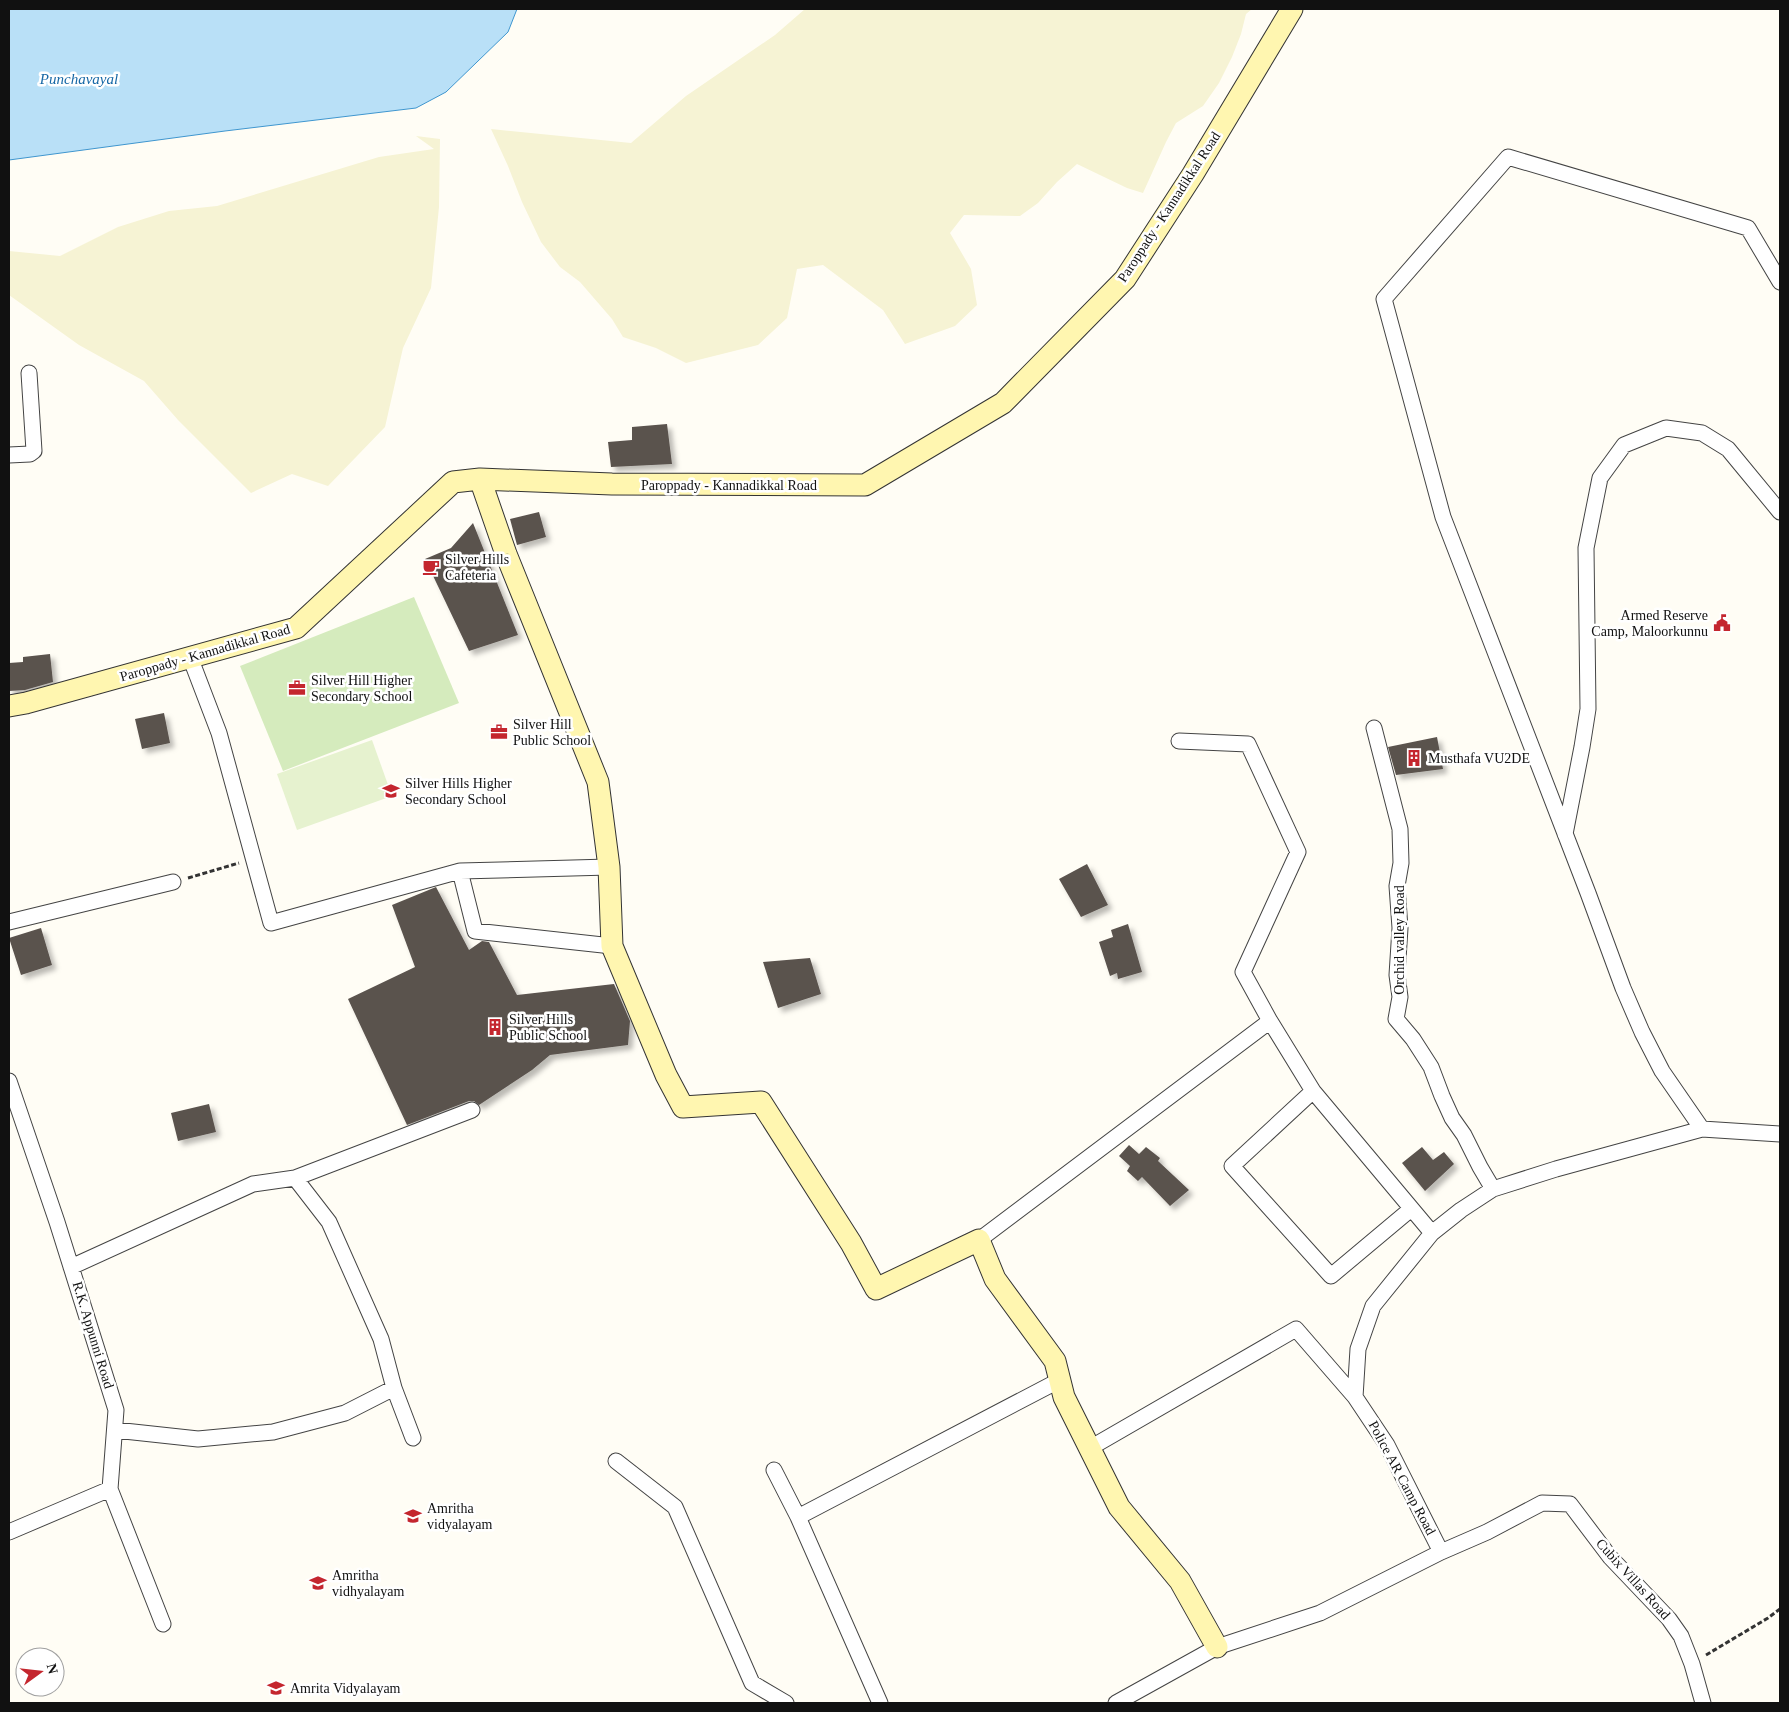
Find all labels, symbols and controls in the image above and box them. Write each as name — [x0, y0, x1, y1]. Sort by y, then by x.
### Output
water label: Punchavayal — [39, 71, 118, 87]
street label: Paroppady - Kannadikkal Road — [1115, 129, 1223, 285]
street label: Paroppady - Kannadikkal Road — [641, 478, 817, 493]
place label: Silver Hills Cafeteria — [445, 552, 509, 583]
cafe icon: Silver Hills Cafeteria — [421, 557, 441, 577]
place label: Armed Reserve Camp, Maloorkunnu — [1591, 608, 1708, 639]
public building icon: Armed Reserve Camp, Maloorkunnu — [1712, 613, 1732, 633]
street label: Paroppady - Kannadikkal Road — [118, 622, 292, 684]
place label: Silver Hill Higher Secondary School — [311, 673, 413, 704]
office icon: Silver Hill Higher Secondary School — [287, 678, 307, 698]
place label: Silver Hill Public School — [513, 717, 591, 748]
office icon: Silver Hill Public School — [489, 722, 509, 742]
building icon: Musthafa VU2DE — [1404, 748, 1424, 768]
place label: Musthafa VU2DE — [1428, 751, 1530, 766]
place label: Silver Hills Higher Secondary School — [405, 776, 512, 807]
school or university icon: Silver Hills Higher Secondary School — [381, 781, 401, 801]
street label: Orchid valley Road — [1392, 885, 1407, 995]
place label: Silver Hills Public School — [509, 1012, 587, 1043]
building icon: Silver Hills Public School — [485, 1017, 505, 1037]
street label: R.K. Appunni Road — [70, 1280, 116, 1390]
street label: Police AR Camp Road — [1366, 1418, 1438, 1538]
place label: Amritha vidyalayam — [427, 1501, 492, 1532]
school or university icon: Amritha vidyalayam — [403, 1506, 423, 1526]
street label: Cubix Villas Road — [1593, 1536, 1673, 1622]
place label: Amritha vidhyalayam — [332, 1568, 404, 1599]
school or university icon: Amritha vidhyalayam — [308, 1573, 328, 1593]
north arrow — [15, 1647, 65, 1697]
text: N — [44, 1662, 61, 1676]
school or university icon: Amrita Vidyalayam — [266, 1678, 286, 1698]
place label: Amrita Vidyalayam — [290, 1681, 401, 1696]

